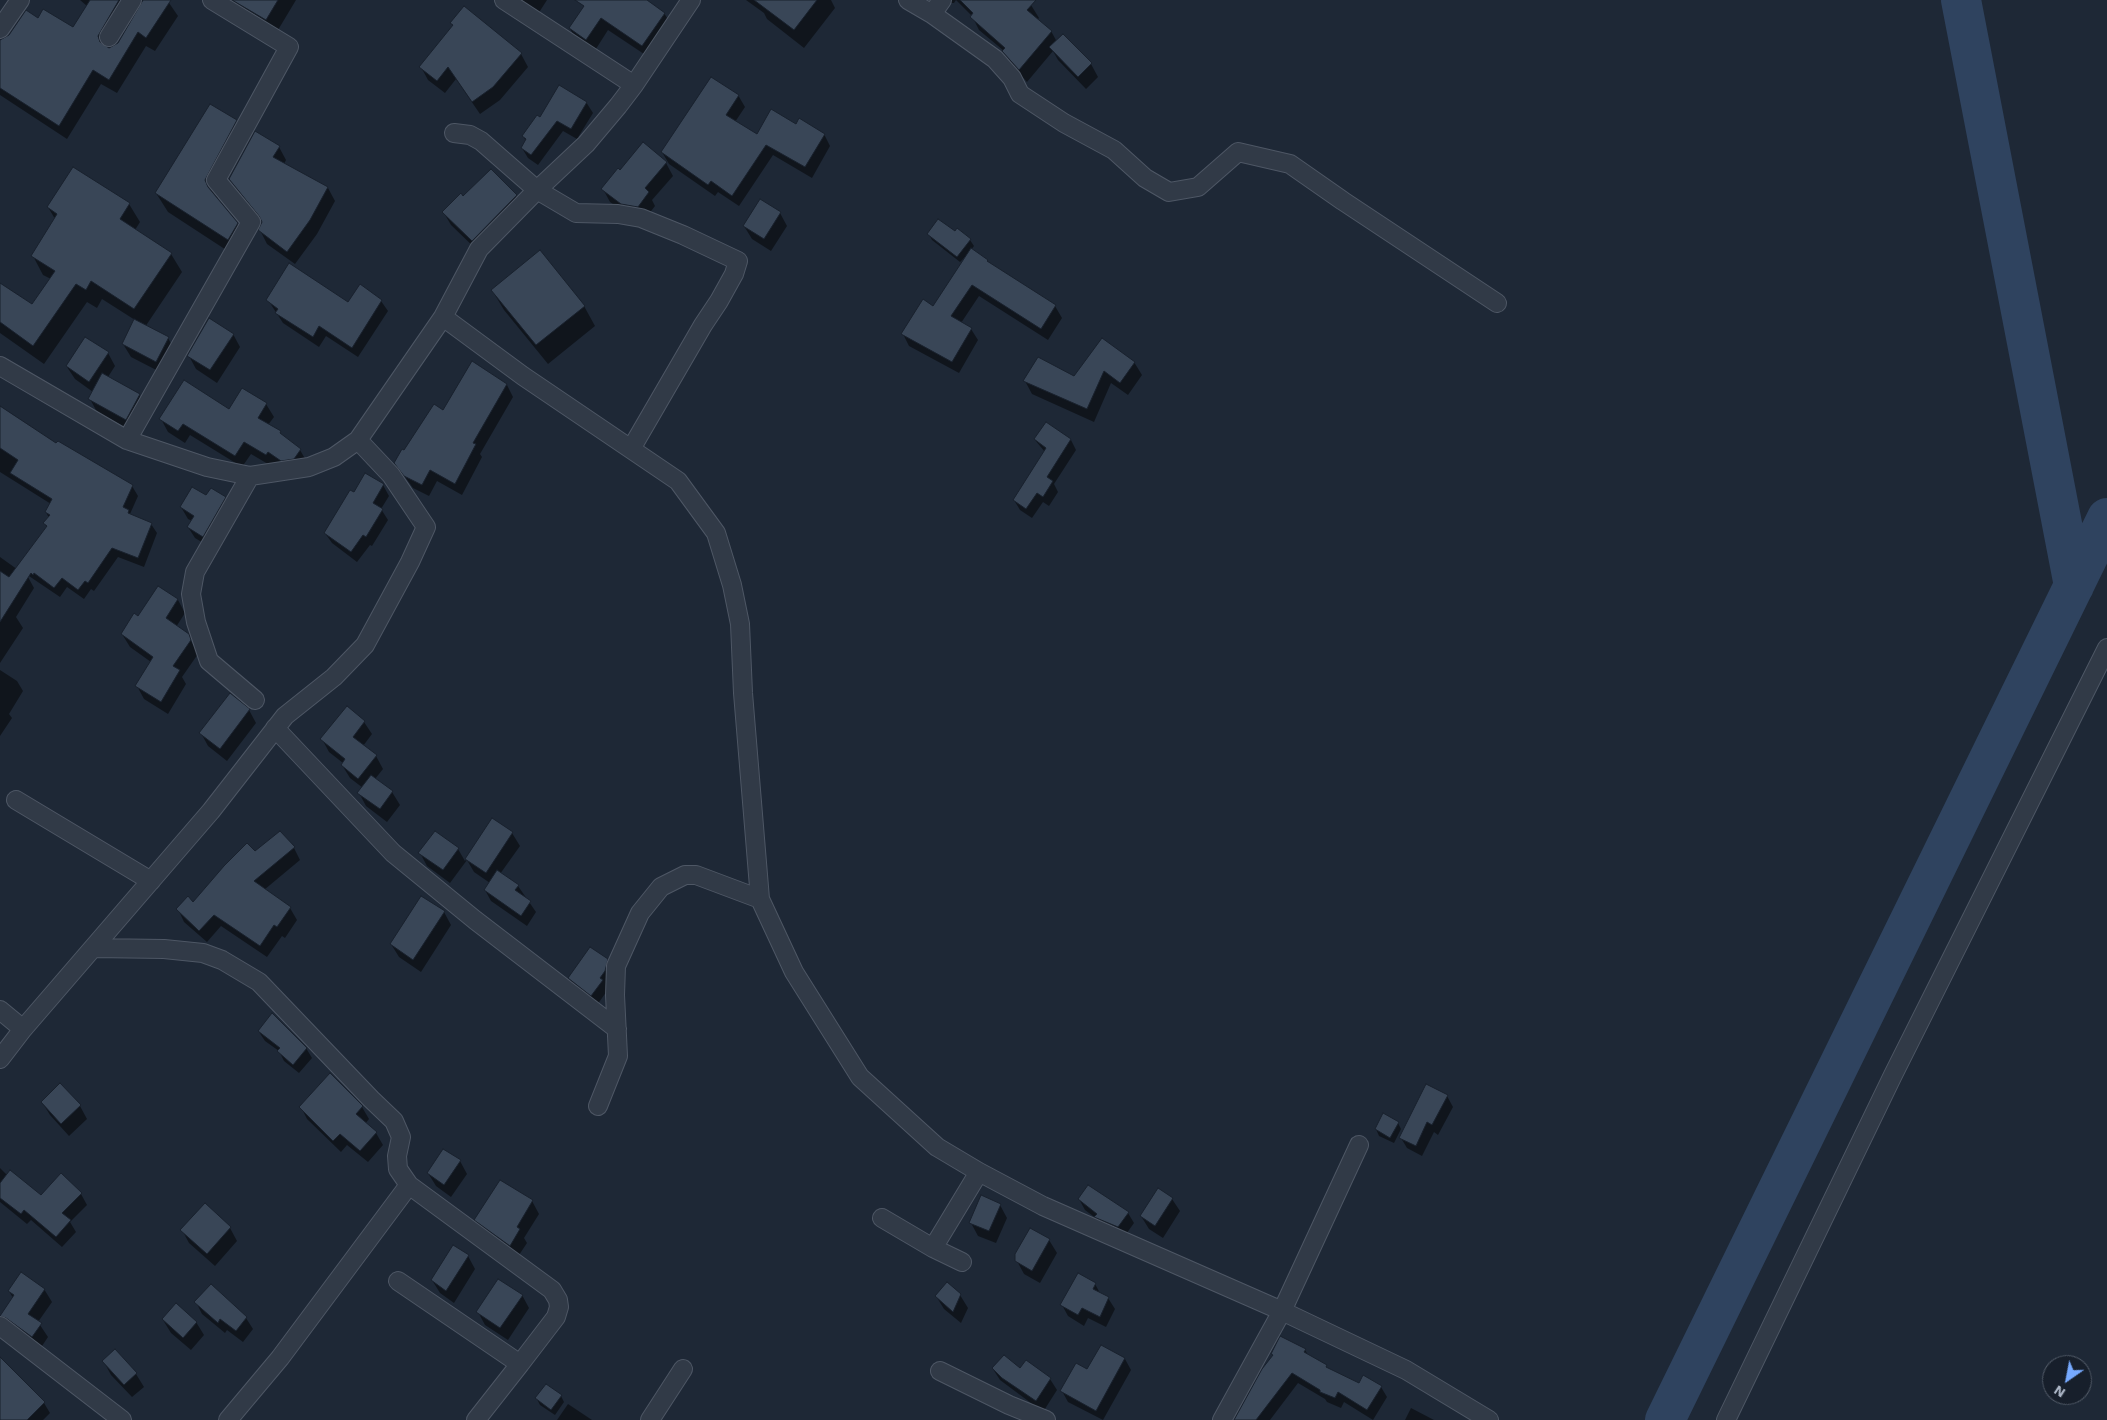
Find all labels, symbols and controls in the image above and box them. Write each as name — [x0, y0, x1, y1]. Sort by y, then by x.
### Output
north arrow — [2042, 1355, 2092, 1405]
text: N — [2051, 1382, 2068, 1401]

